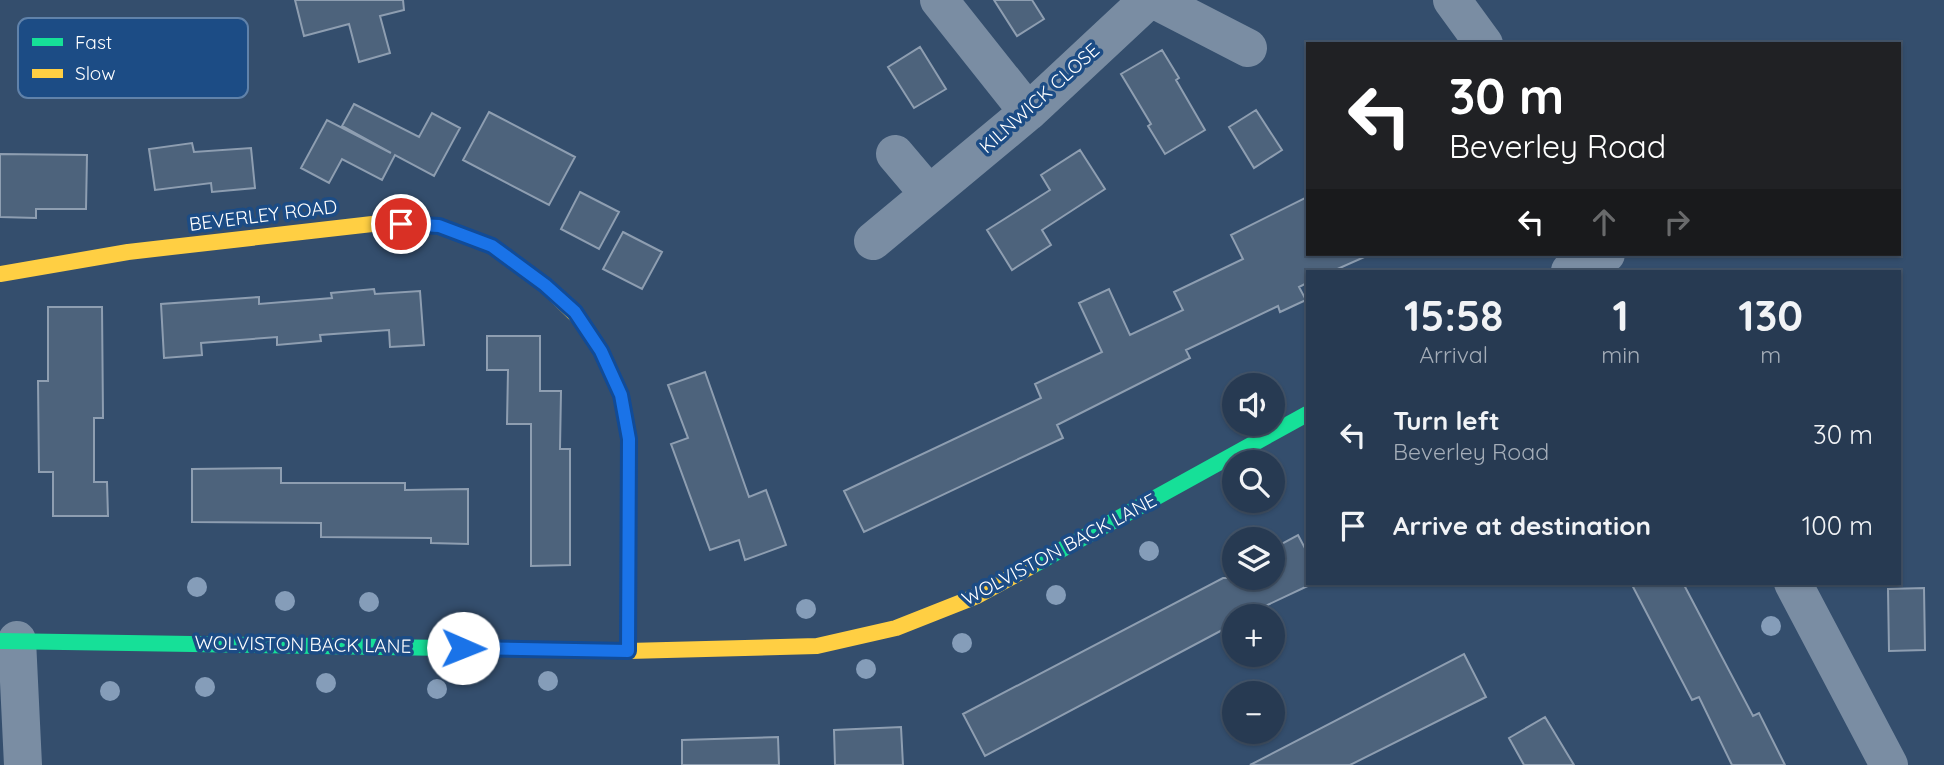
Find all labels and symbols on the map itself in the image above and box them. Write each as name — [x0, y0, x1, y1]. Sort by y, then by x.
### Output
legend — [18, 18, 248, 98]
text: Fast — [75, 30, 112, 54]
street label: KILNWICK CLOSE — [974, 38, 1104, 158]
text: Slow — [75, 61, 116, 85]
street label: BEVERLEY ROAD — [188, 194, 338, 236]
pin — [371, 194, 431, 254]
street label: WOLVISTON BACK LANE — [958, 488, 1160, 610]
position arrow — [426, 611, 500, 685]
street label: WOLVISTON BACK LANE — [194, 630, 412, 658]

